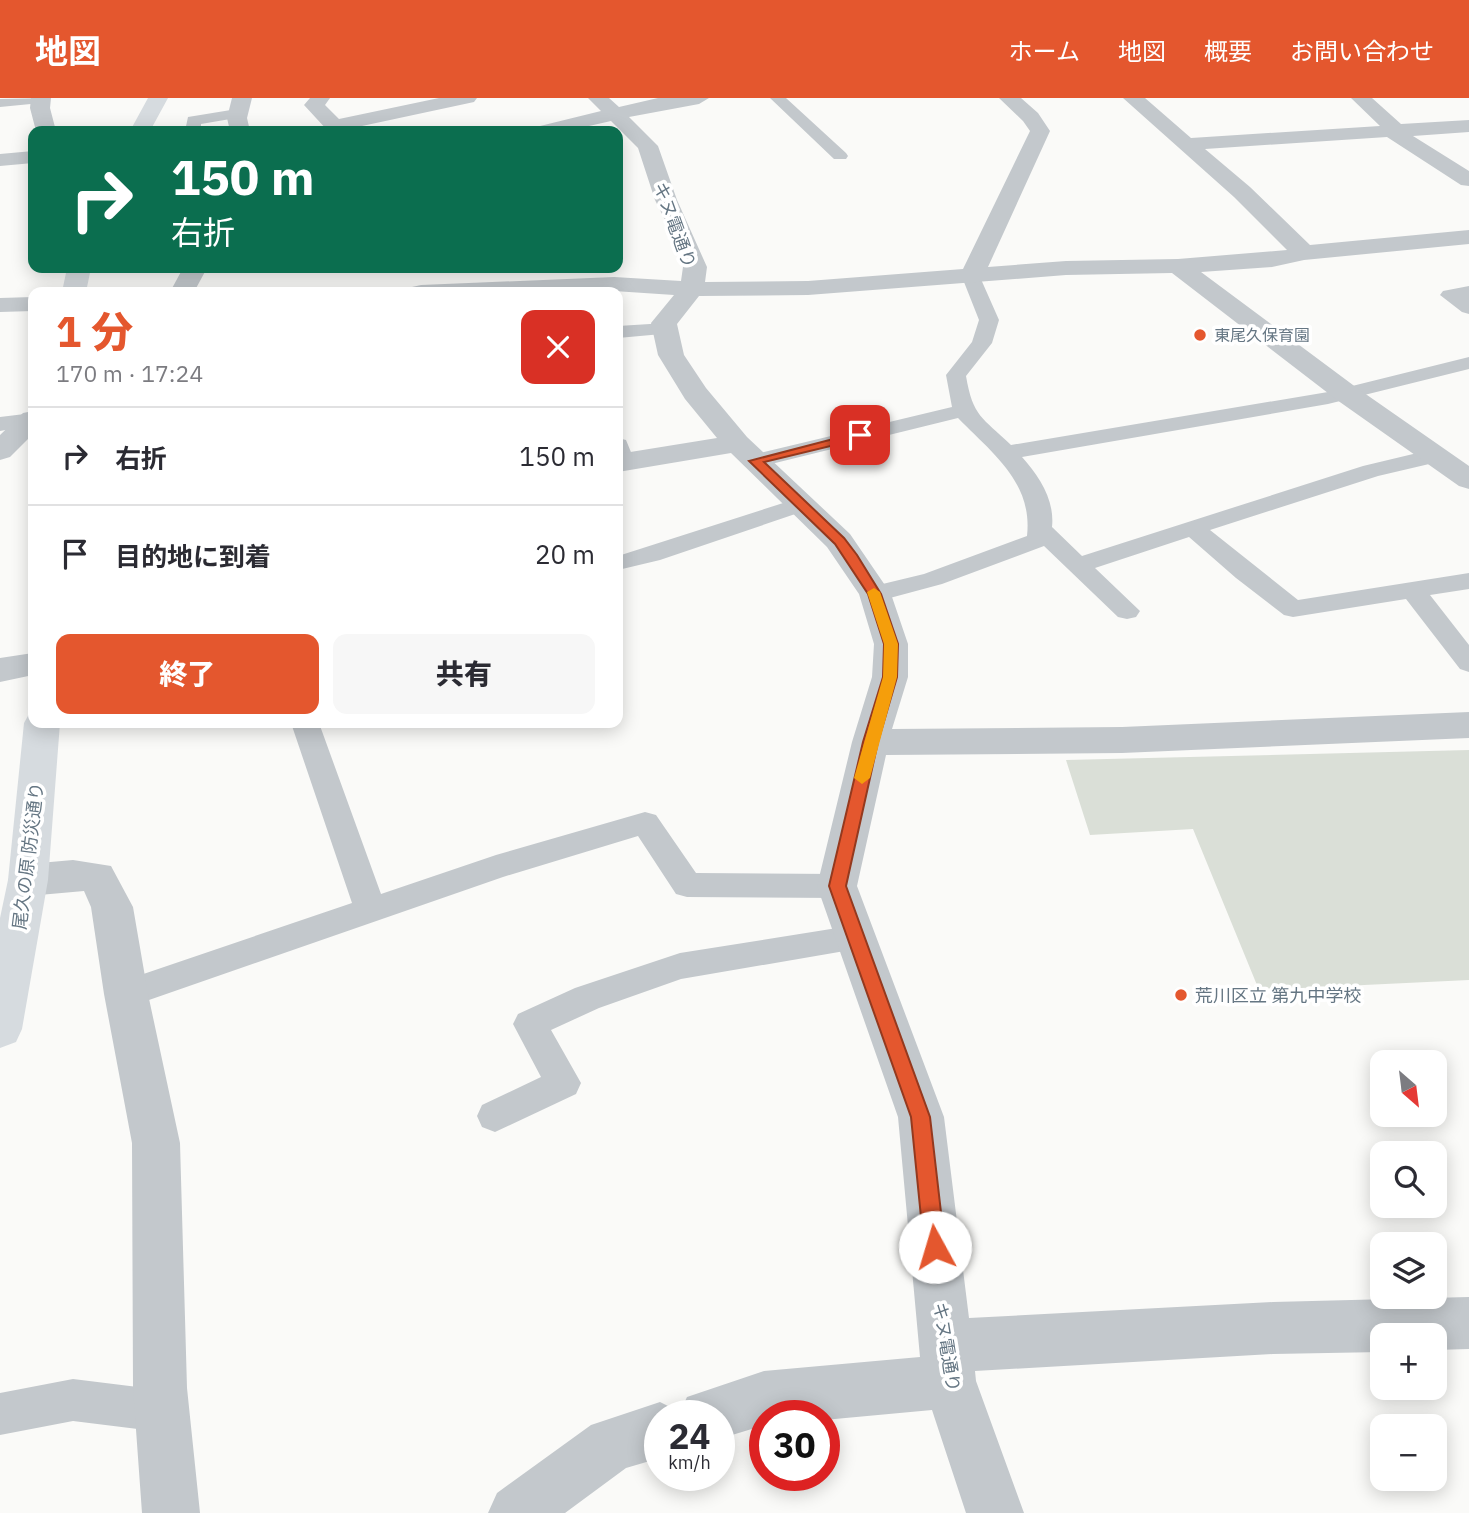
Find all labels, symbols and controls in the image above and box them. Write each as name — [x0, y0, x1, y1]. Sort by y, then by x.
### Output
text: 地図 — [35, 29, 101, 72]
text: ホーム — [1009, 35, 1080, 67]
text: 地図 — [1118, 35, 1166, 67]
text: 概要 — [1204, 35, 1252, 67]
text: お問い合わせ — [1290, 35, 1434, 67]
text: 150 m — [171, 145, 315, 208]
icon: right — [56, 154, 147, 245]
street label: キヌ電通り — [649, 179, 701, 271]
text: 右折 — [171, 211, 235, 253]
text: 1 分 — [56, 304, 133, 359]
button: close — [521, 310, 595, 384]
place label: 東尾久保育園 — [1214, 325, 1310, 345]
marker: 東尾久保育園 — [1192, 327, 1208, 343]
text: 170 m · 17:24 — [56, 358, 203, 388]
pin — [830, 405, 890, 465]
icon: arrive — [841, 416, 879, 454]
icon: right — [56, 437, 94, 475]
text: 150 m — [519, 439, 595, 473]
text: 右折 — [115, 441, 167, 475]
icon: arrive — [56, 535, 94, 573]
text: 20 m — [535, 537, 595, 571]
text: 目的地に到着 — [115, 539, 271, 573]
button: 終了 — [56, 634, 319, 714]
button: 共有 — [333, 634, 595, 714]
street label: 尾久の原 防災通り — [8, 781, 48, 931]
place label: 荒川区立 第九中学校 — [1195, 984, 1361, 1007]
marker: 荒川区立 第九中学校 — [1173, 987, 1189, 1003]
north arrow — [1370, 1050, 1447, 1127]
map controls — [1370, 1050, 1447, 1491]
button: search — [1370, 1141, 1447, 1218]
position arrow — [898, 1210, 972, 1284]
button: layers — [1370, 1232, 1447, 1309]
street label: キヌ電通り — [929, 1301, 965, 1393]
button: + — [1370, 1323, 1447, 1400]
speed limit sign: 30 — [749, 1400, 840, 1491]
text: 24 — [668, 1413, 711, 1459]
button: − — [1370, 1414, 1447, 1491]
text: km/h — [668, 1451, 711, 1474]

